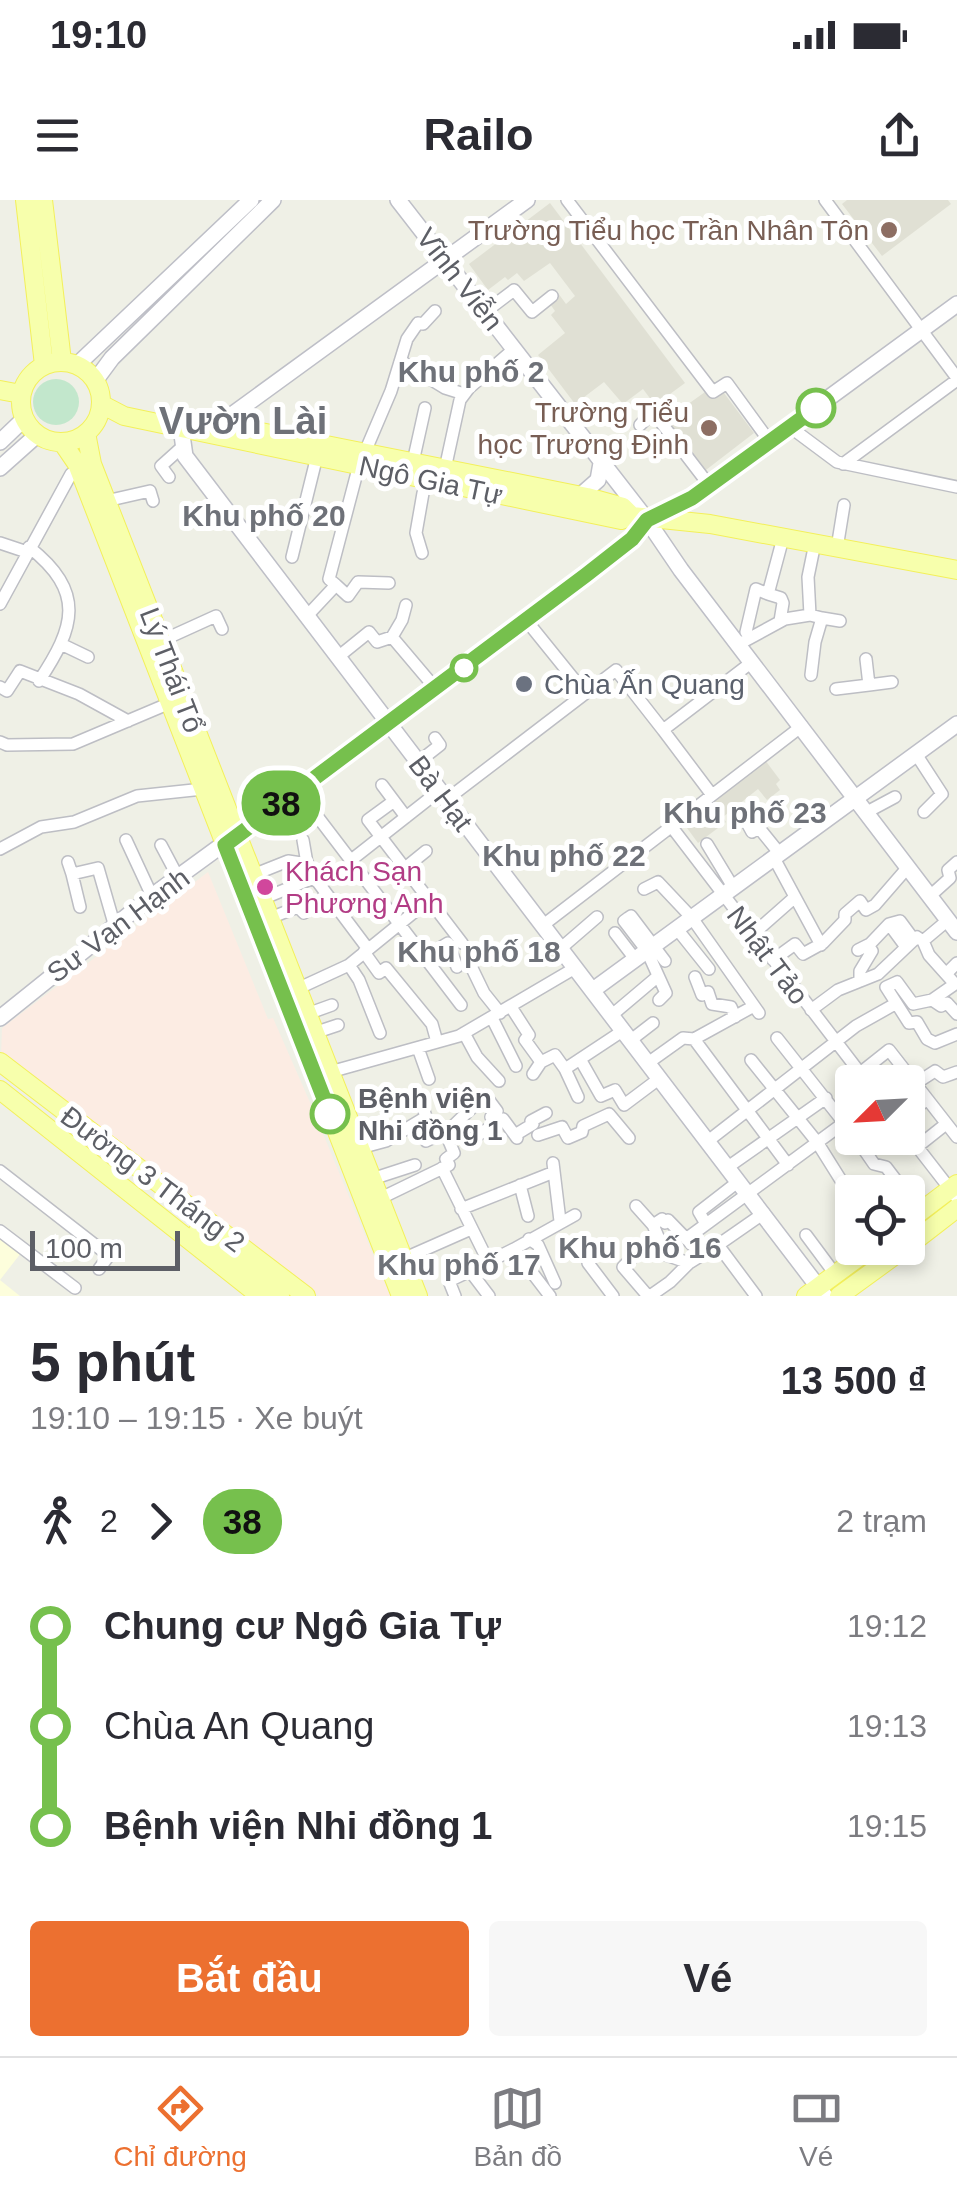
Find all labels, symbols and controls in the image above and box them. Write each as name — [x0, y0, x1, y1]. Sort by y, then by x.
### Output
text: 19:10 — [50, 14, 147, 56]
icon: menu — [30, 108, 85, 163]
icon: share — [872, 108, 927, 163]
text: Railo — [423, 109, 534, 160]
place label: Trường Tiểu học Trần Nhân Tôn — [468, 215, 869, 246]
marker: Trường Tiểu học Trần Nhân Tôn — [878, 219, 900, 241]
street label: Vĩnh Viễn — [410, 222, 509, 336]
district label: Khu phố 2 — [398, 355, 544, 388]
unlabelled marker — [797, 389, 835, 427]
place label: Trường Tiểu học Trương Định — [478, 397, 689, 460]
district label: Vườn Lài — [159, 400, 327, 442]
marker: Trường Tiểu học Trương Định — [698, 417, 720, 439]
street label: Ngô Gia Tự — [356, 450, 505, 511]
district label: Khu phố 20 — [182, 499, 346, 532]
street label: Lý Thái Tổ — [134, 603, 210, 737]
unlabelled marker — [451, 655, 477, 681]
place label: Chùa Ấn Quang — [544, 669, 745, 700]
marker: Chùa Ấn Quang — [513, 673, 535, 695]
street label: Bà Hạt — [402, 750, 479, 837]
line badge: 38 — [236, 770, 326, 836]
text: 38 — [262, 784, 300, 823]
district label: Khu phố 23 — [663, 796, 827, 829]
district label: Khu phố 22 — [482, 839, 646, 872]
place label: Khách Sạn Phương Anh — [285, 856, 444, 919]
street label: Sư Vạn Hạnh — [41, 862, 195, 989]
marker: Khách Sạn Phương Anh — [254, 876, 276, 898]
street label: Nhật Tảo — [721, 900, 814, 1010]
district label: Khu phố 18 — [397, 935, 561, 968]
north arrow — [835, 1065, 925, 1155]
map controls — [835, 1065, 925, 1265]
place label: Bệnh viện Nhi đồng 1 — [358, 1083, 503, 1146]
marker: Bệnh viện Nhi đồng 1 — [311, 1095, 349, 1133]
street label: Đường 3 Tháng 2 — [55, 1100, 251, 1259]
button: locate — [835, 1175, 925, 1265]
scale bar — [30, 1226, 180, 1270]
district label: Khu phố 16 — [558, 1231, 722, 1264]
text: 100 m — [45, 1233, 123, 1264]
district label: Khu phố 17 — [377, 1248, 541, 1281]
text: 5 phút — [30, 1331, 195, 1393]
text: 13 500 ₫ — [781, 1360, 927, 1402]
text: 19:10 – 19:15 · Xe buýt — [30, 1400, 363, 1436]
icon: walk — [30, 1494, 85, 1549]
icon: forward — [133, 1494, 188, 1549]
text: 38 — [223, 1502, 262, 1541]
text: 2 — [100, 1503, 118, 1539]
text: 2 trạm — [836, 1503, 927, 1539]
text: Chung cư Ngô Gia Tự — [104, 1605, 501, 1647]
text: 19:12 — [847, 1608, 927, 1644]
text: Chùa An Quang — [104, 1705, 374, 1747]
text: 19:13 — [847, 1708, 927, 1744]
text: Bệnh viện Nhi đồng 1 — [104, 1805, 492, 1847]
text: 19:15 — [847, 1808, 927, 1844]
button: Bắt đầu — [30, 1921, 469, 2036]
button: Vé — [489, 1921, 927, 2036]
tab: Chỉ đường — [113, 2081, 247, 2173]
tab: Bản đồ — [473, 2081, 562, 2173]
tab: Vé — [789, 2081, 844, 2173]

